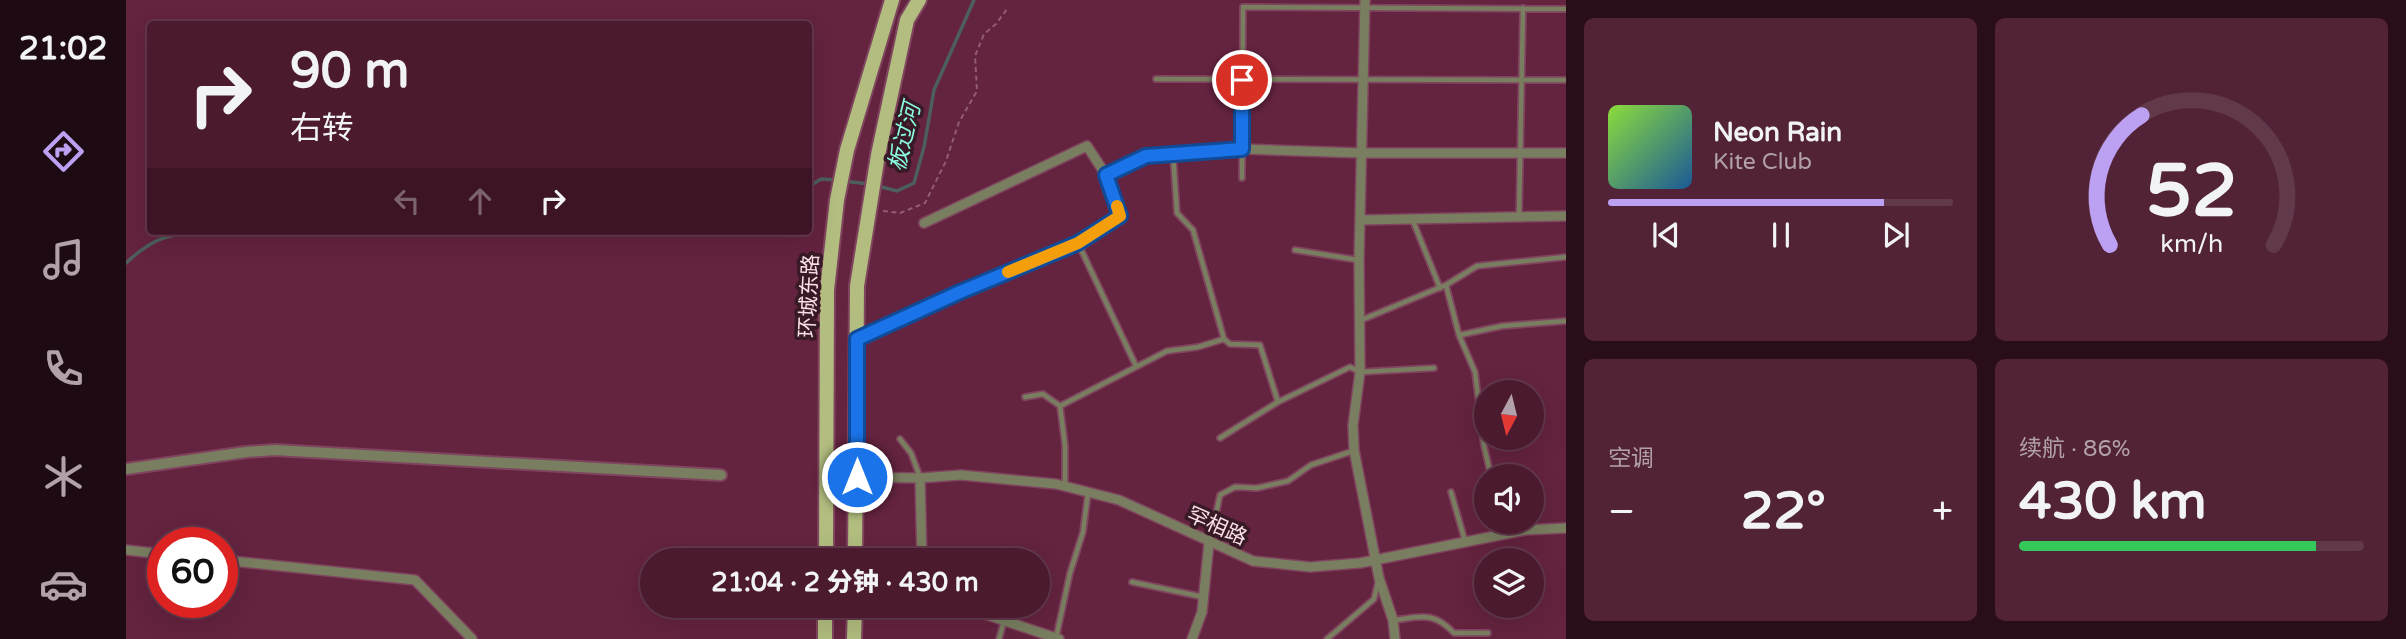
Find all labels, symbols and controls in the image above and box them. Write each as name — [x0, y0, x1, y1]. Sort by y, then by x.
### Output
text: 21:02 — [19, 30, 107, 68]
text: 90 m — [290, 42, 409, 101]
icon: right — [175, 49, 266, 140]
pin — [1212, 50, 1272, 110]
icon: arrive — [1223, 61, 1261, 99]
water label: 板过河 — [883, 96, 928, 174]
text: 右转 — [290, 110, 354, 148]
text: Neon Rain — [1713, 117, 1842, 148]
icon: directions — [39, 127, 88, 176]
text: Kite Club — [1713, 148, 1812, 176]
text: 52 — [2146, 149, 2237, 237]
icon: left — [388, 182, 426, 220]
icon: ahead — [461, 182, 499, 220]
icon: right — [534, 182, 572, 220]
icon: previous — [1647, 216, 1685, 254]
icon: pause — [1762, 216, 1800, 254]
icon: next — [1877, 216, 1915, 254]
text: km/h — [2160, 229, 2223, 259]
icon: music — [39, 235, 88, 284]
street label: 环城东路 — [795, 253, 824, 339]
icon: phone — [39, 344, 88, 393]
north arrow — [1474, 380, 1544, 450]
map controls — [1474, 380, 1544, 618]
text: 续航 · 86% — [2019, 435, 2131, 463]
position arrow — [820, 440, 894, 514]
text: 空调 — [1608, 445, 1654, 473]
icon: climate — [39, 452, 88, 501]
button: sound — [1474, 464, 1544, 534]
text: 430 km — [2019, 470, 2207, 533]
text: 22° — [1741, 480, 1826, 543]
text: − — [1608, 489, 1635, 535]
text: + — [1932, 489, 1953, 535]
street label: 罕相路 — [1183, 502, 1251, 551]
speed limit sign: 60 — [147, 527, 238, 618]
button: layers — [1474, 548, 1544, 618]
icon: car — [39, 560, 88, 609]
text: 21:04 · 2 分钟 · 430 m — [711, 567, 979, 598]

